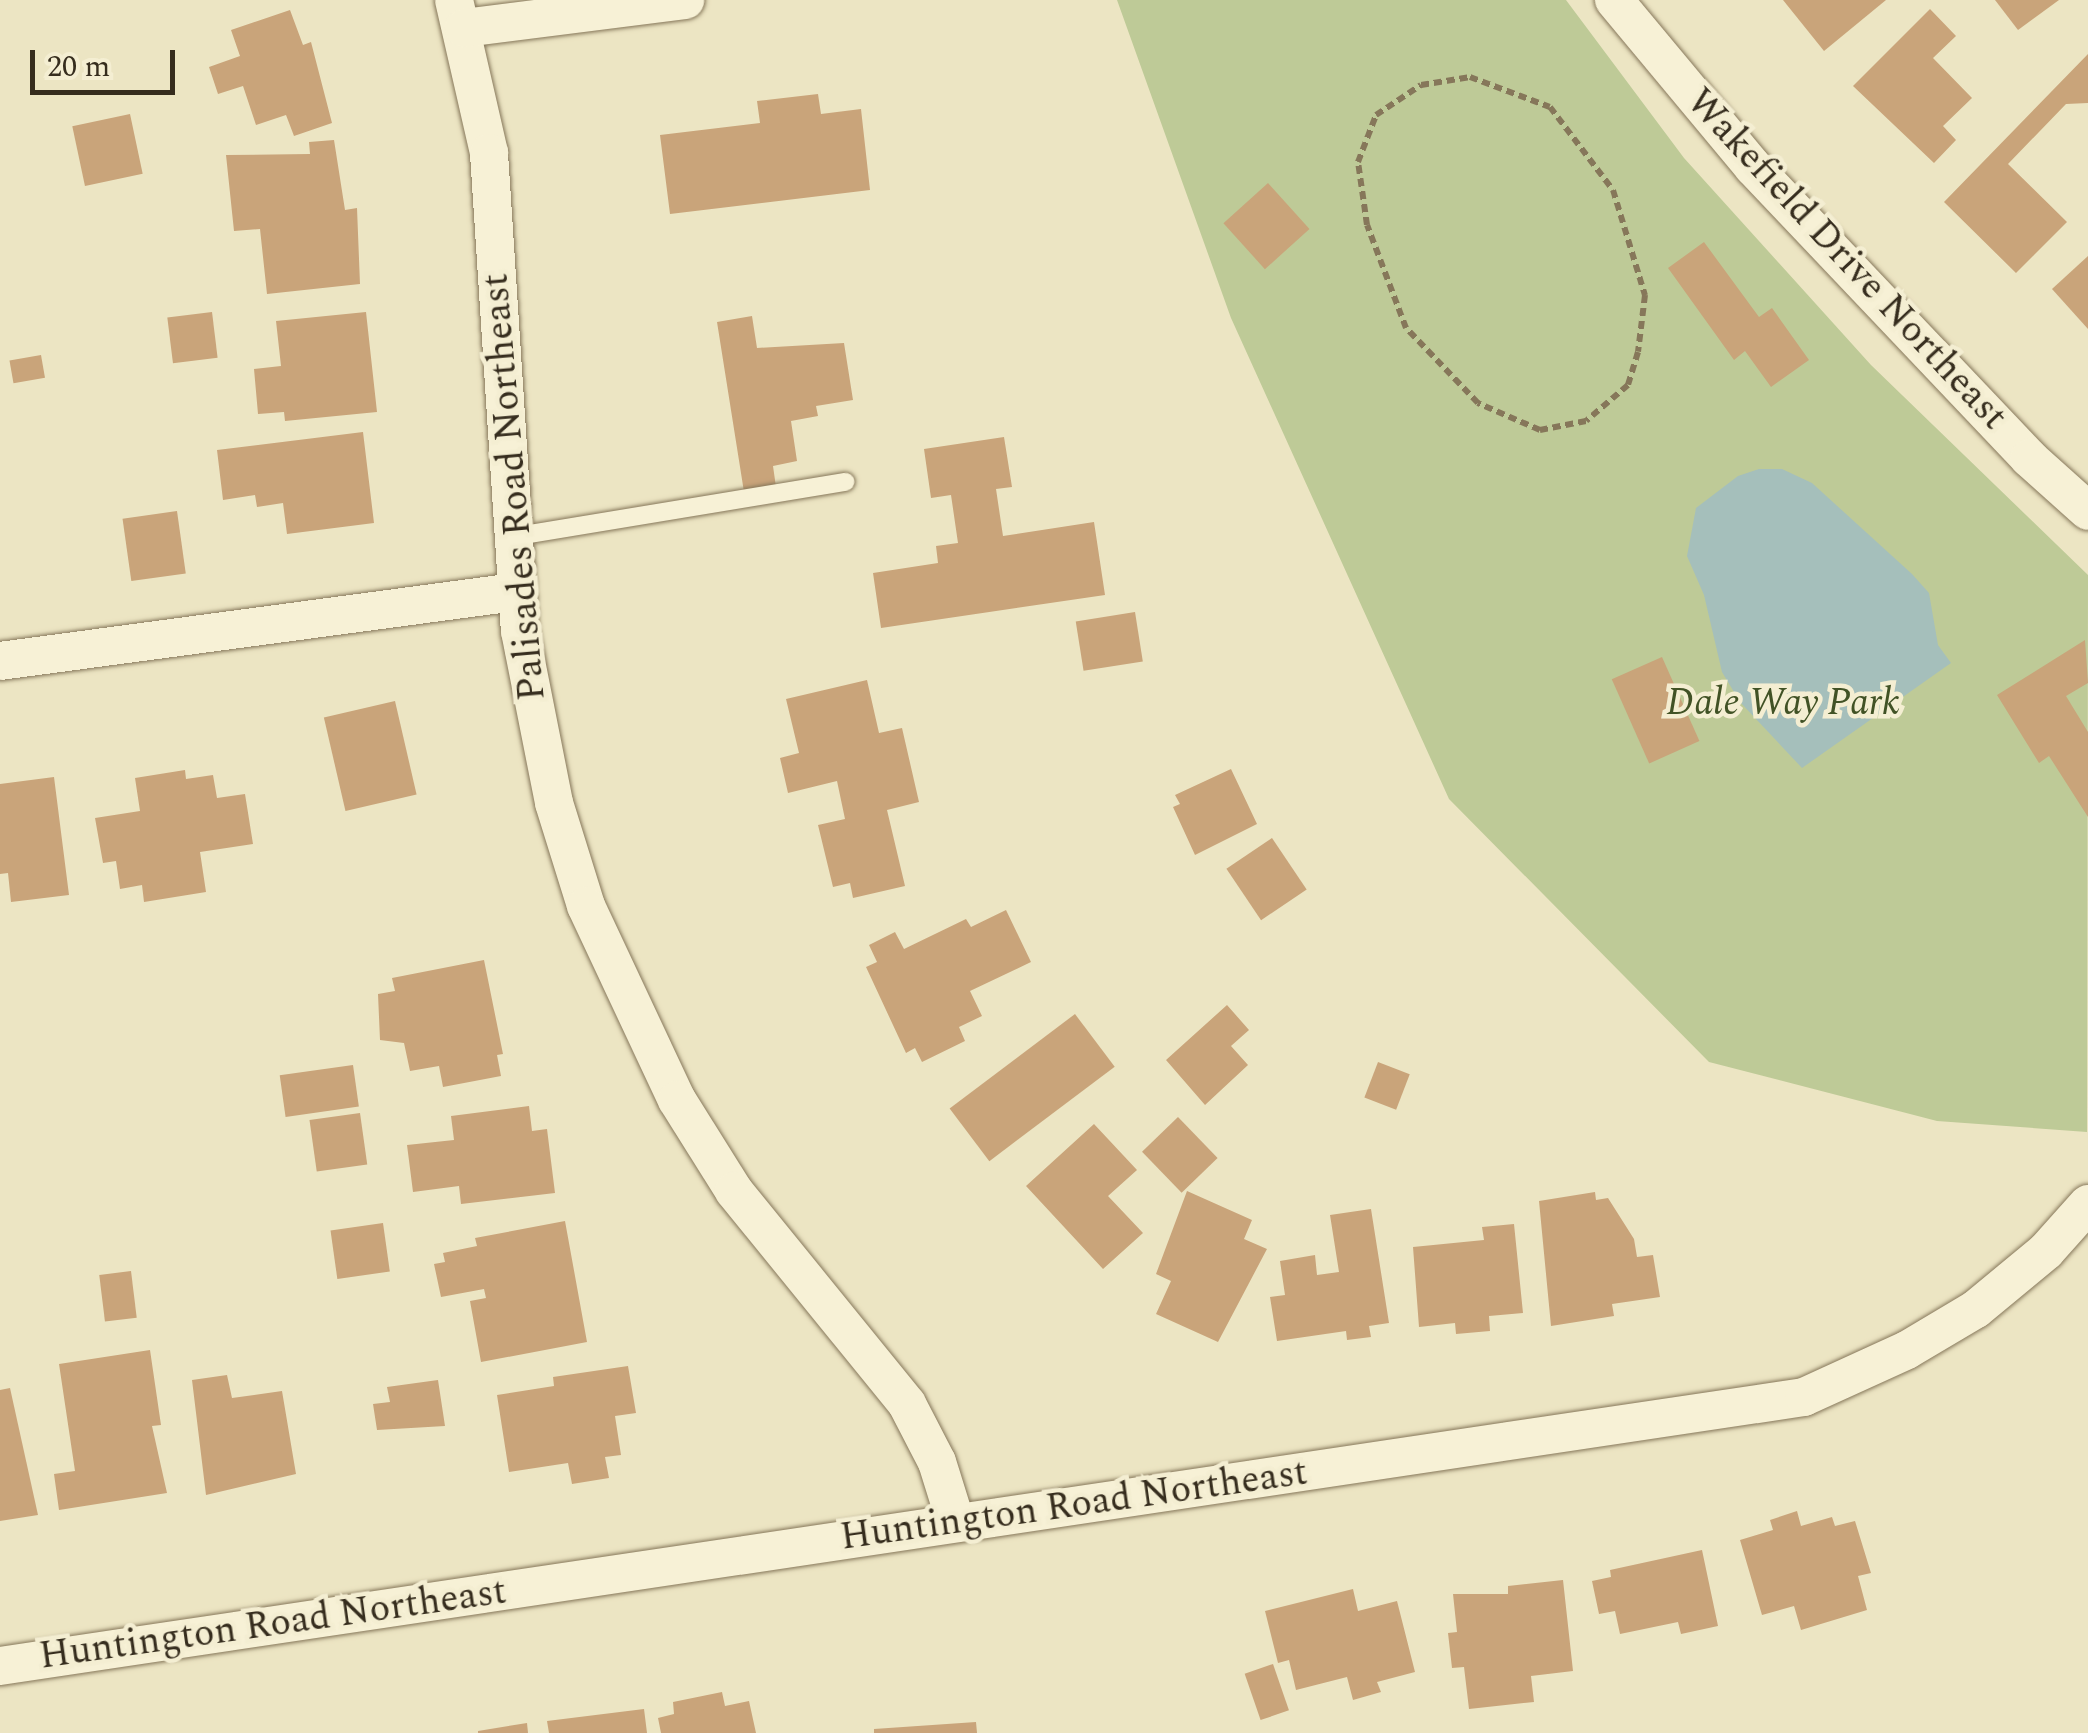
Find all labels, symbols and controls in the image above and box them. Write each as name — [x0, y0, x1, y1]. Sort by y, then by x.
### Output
scale bar — [35, 30, 180, 92]
text: 20 m — [47, 44, 110, 90]
street label: Wakefield Drive Northeast — [1676, 80, 2016, 440]
street label: Palisades Road Northeast — [474, 271, 556, 703]
park label: Dale Way Park — [1666, 681, 1900, 727]
street label: Huntington Road Northeast — [838, 1451, 1310, 1561]
street label: Huntington Road Northeast — [37, 1570, 509, 1680]

